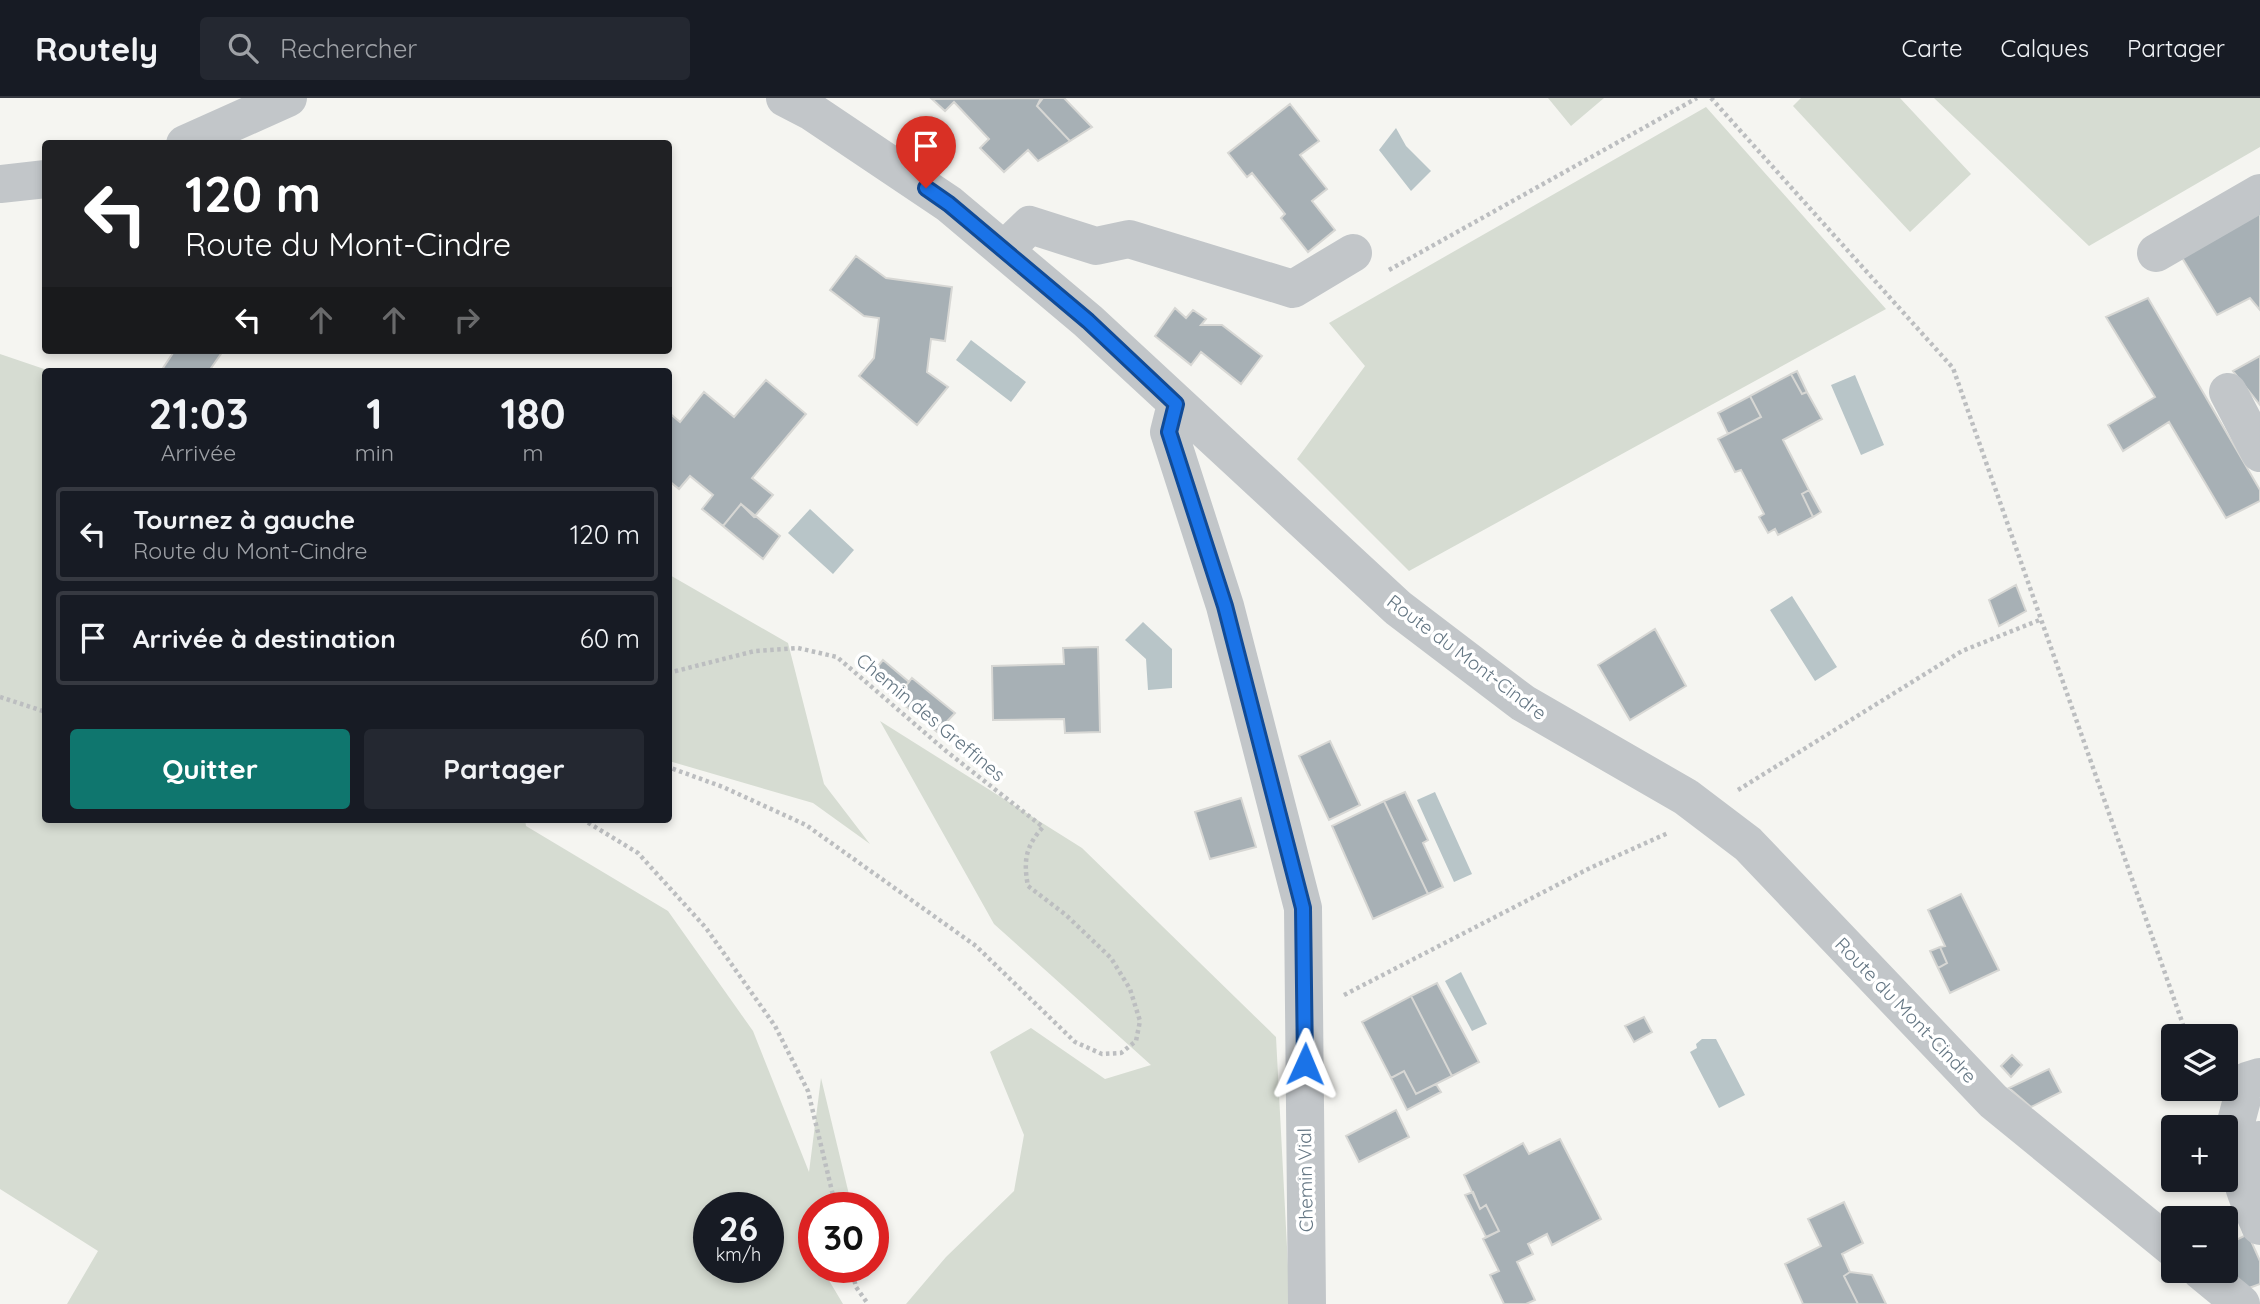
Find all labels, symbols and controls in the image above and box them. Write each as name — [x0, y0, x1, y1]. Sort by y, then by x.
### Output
search box — [200, 17, 690, 80]
text: Routely — [35, 28, 158, 69]
icon: search — [224, 29, 262, 67]
text: Rechercher — [280, 32, 417, 65]
text: Carte — [1901, 33, 1963, 63]
text: Calques — [2001, 33, 2089, 63]
text: Partager — [2127, 33, 2225, 63]
pin — [896, 116, 956, 188]
icon: arrive — [907, 127, 945, 165]
text: 120 m — [185, 163, 321, 224]
icon: left — [70, 168, 161, 259]
text: Route du Mont-Cindre — [185, 224, 511, 264]
icon: left — [229, 301, 267, 339]
icon: ahead — [302, 301, 340, 339]
icon: ahead — [375, 301, 413, 339]
icon: right — [448, 301, 486, 339]
text: 21:03 — [148, 387, 248, 440]
text: 1 — [366, 387, 383, 440]
text: 180 — [500, 387, 566, 440]
text: Arrivée — [161, 438, 236, 467]
text: min — [355, 438, 394, 467]
text: m — [523, 438, 543, 467]
text: Tournez à gauche — [133, 503, 355, 536]
icon: left — [74, 515, 112, 553]
text: 120 m — [570, 518, 640, 551]
text: Route du Mont-Cindre — [133, 536, 367, 565]
street label: Route du Mont-Cindre — [1382, 589, 1552, 725]
icon: arrive — [74, 619, 112, 657]
text: Arrivée à destination — [133, 622, 396, 655]
text: 60 m — [580, 622, 640, 655]
street label: Chemin des Greffines — [852, 648, 1010, 786]
button: Quitter — [70, 729, 350, 809]
button: Partager — [364, 729, 644, 809]
street label: Route du Mont-Cindre — [1830, 932, 1982, 1088]
map controls — [2161, 1024, 2238, 1283]
button: layers — [2161, 1024, 2238, 1101]
position arrow — [1268, 1027, 1342, 1101]
button: + — [2161, 1115, 2238, 1192]
street label: Chemin Vial — [1292, 1128, 1318, 1232]
speed limit sign: 30 — [798, 1192, 889, 1283]
text: 26 — [719, 1206, 758, 1250]
button: − — [2161, 1206, 2238, 1283]
text: km/h — [716, 1243, 761, 1266]

